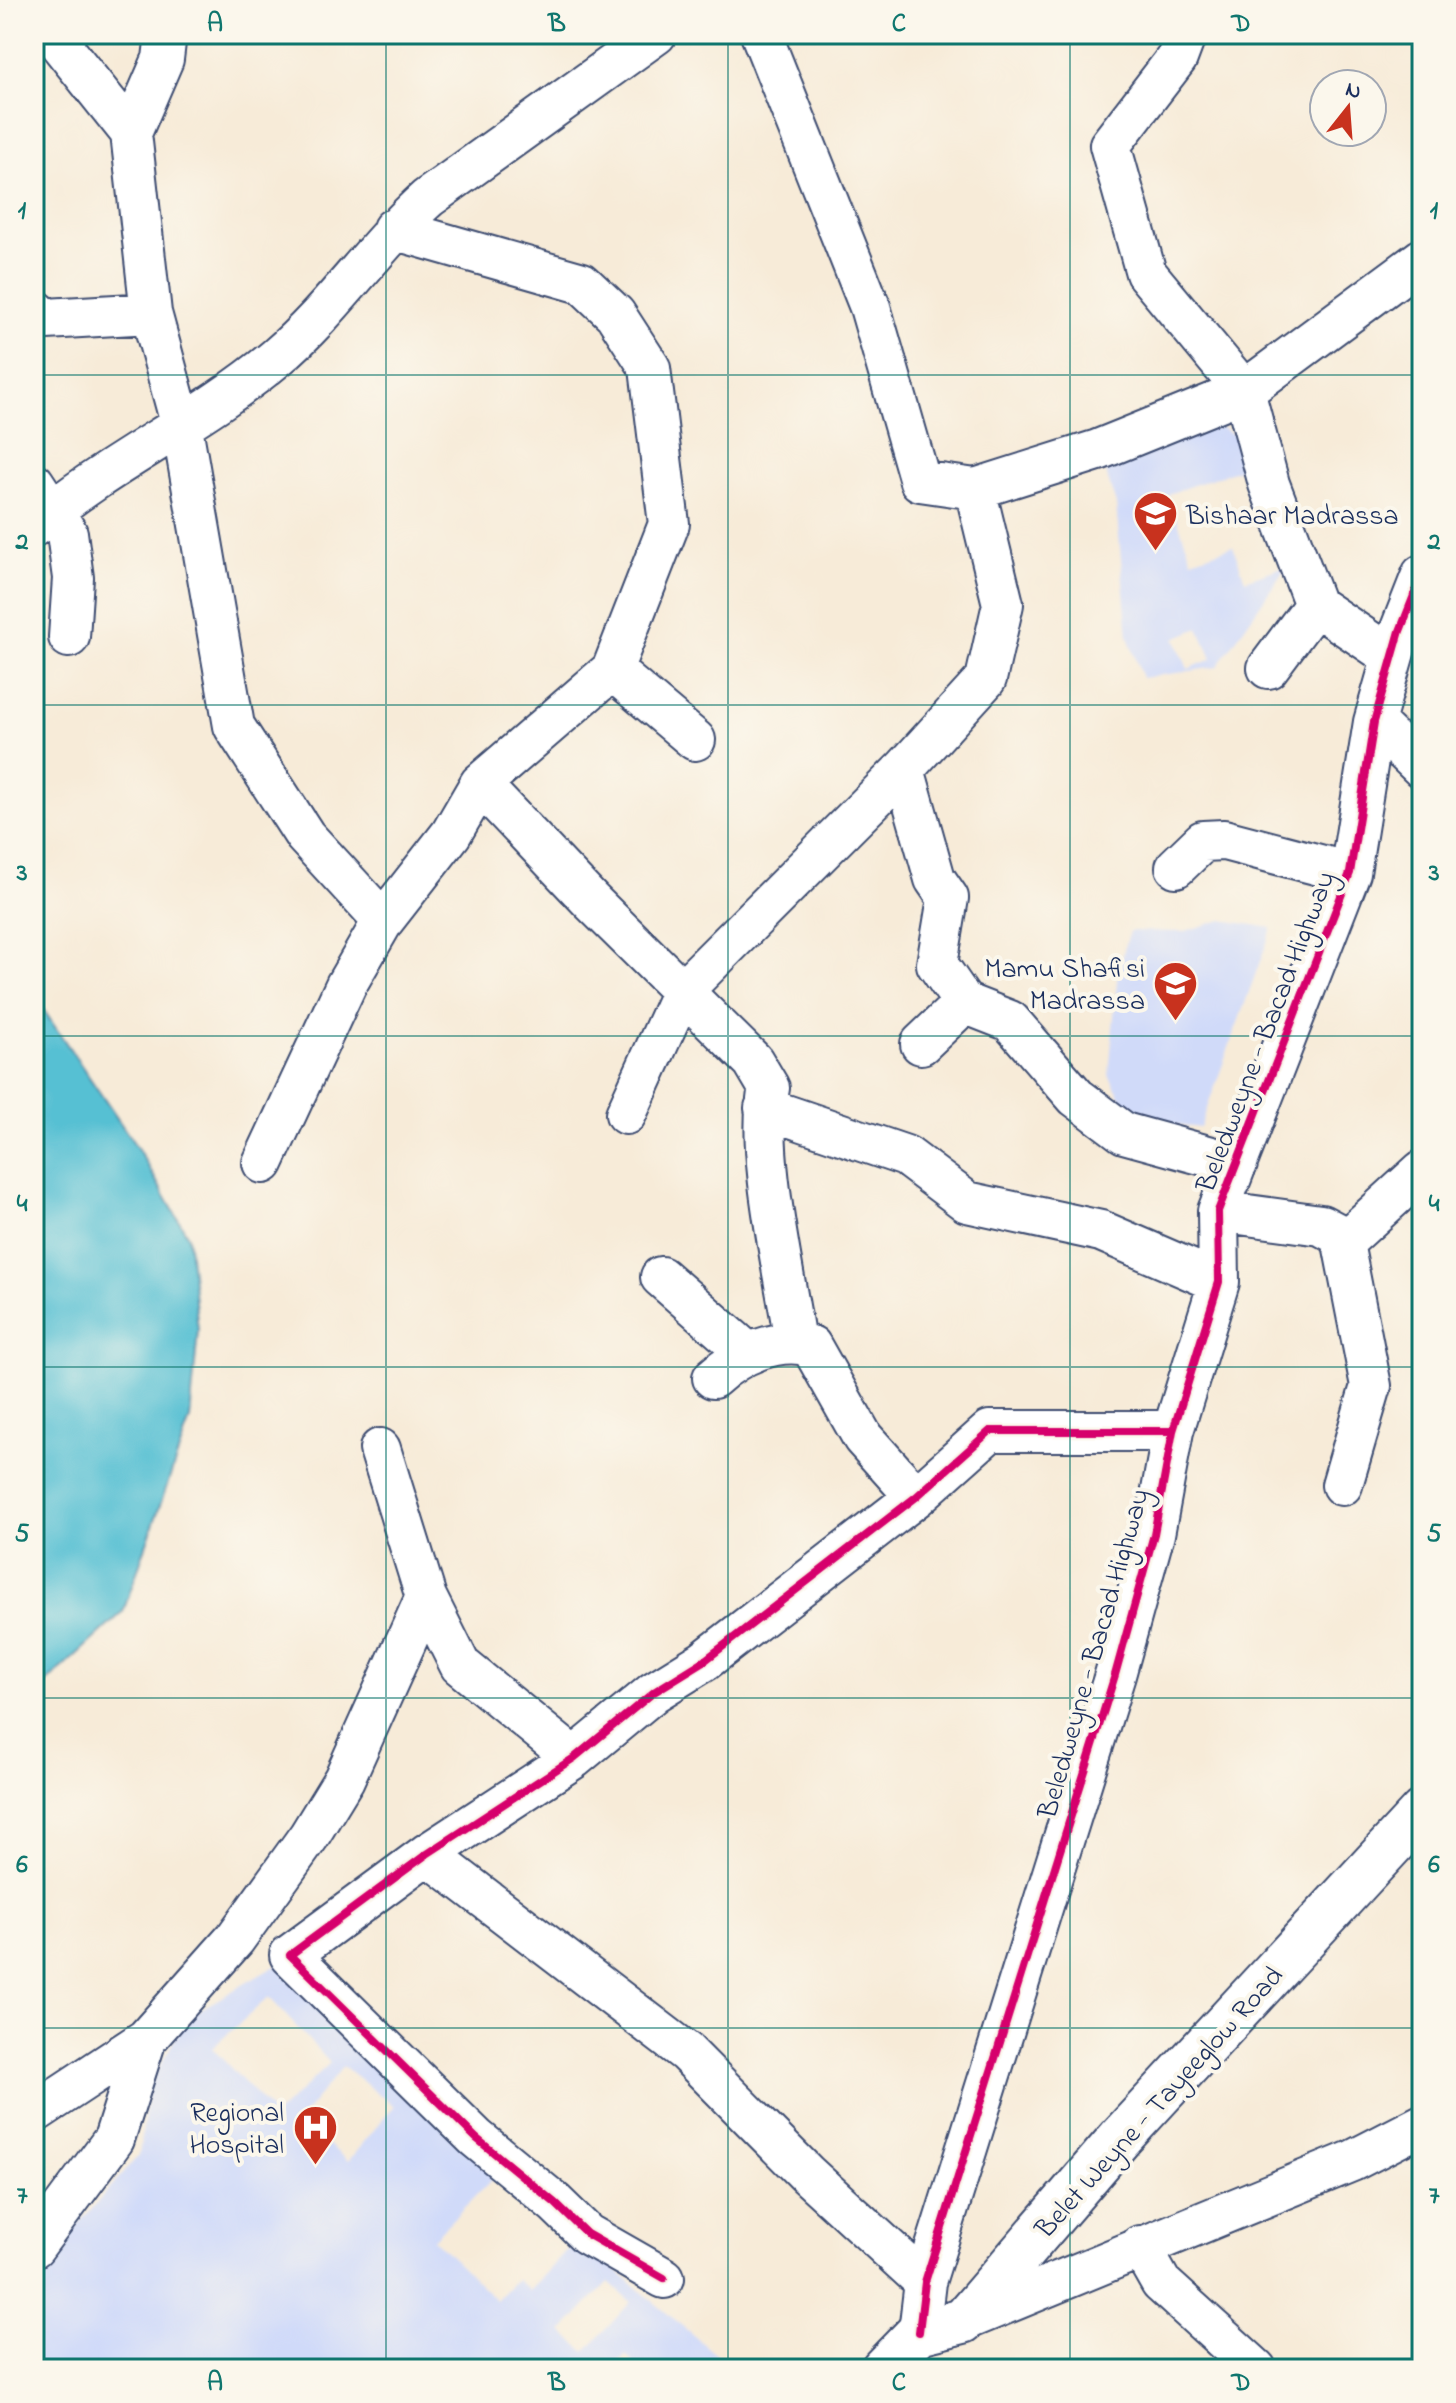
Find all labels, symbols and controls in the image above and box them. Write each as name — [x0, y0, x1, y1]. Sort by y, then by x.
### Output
text: A — [207, 6, 223, 44]
text: B — [547, 6, 566, 44]
text: C — [892, 6, 906, 44]
text: D — [1230, 6, 1251, 44]
north arrow — [1308, 68, 1388, 148]
text: N — [1341, 74, 1365, 109]
text: 1 — [18, 193, 27, 231]
text: 1 — [1430, 193, 1439, 231]
school or university icon: Bishaar Madrassa — [1131, 490, 1179, 553]
place label: Bishaar Madrassa — [1185, 497, 1399, 538]
text: 2 — [15, 524, 29, 562]
text: 2 — [1427, 524, 1441, 562]
text: 3 — [16, 855, 28, 893]
text: 3 — [1428, 855, 1440, 893]
street label: Beledweyne - Bacad Highway — [1187, 866, 1348, 1200]
place label: Mamu Shafisi Madrassa — [985, 950, 1145, 1023]
school or university icon: Mamu Shafisi Madrassa — [1152, 959, 1200, 1022]
text: 4 — [17, 1186, 28, 1224]
text: 4 — [1429, 1186, 1440, 1224]
street label: Beledweyne - Bacad Highway — [1028, 1484, 1162, 1825]
text: 5 — [15, 1516, 30, 1554]
text: 5 — [1427, 1516, 1442, 1554]
text: 6 — [16, 1847, 28, 1885]
text: 6 — [1428, 1847, 1440, 1885]
street label: Belet Weyne - Tayeeglow Road — [1026, 1958, 1295, 2250]
place label: Regional Hospital — [189, 2094, 284, 2167]
hospital icon: Regional Hospital — [291, 2103, 339, 2166]
text: 7 — [17, 2178, 28, 2216]
text: 7 — [1429, 2178, 1440, 2216]
text: A — [207, 2365, 223, 2403]
text: B — [547, 2365, 566, 2403]
text: C — [892, 2365, 906, 2403]
text: D — [1230, 2365, 1251, 2403]

